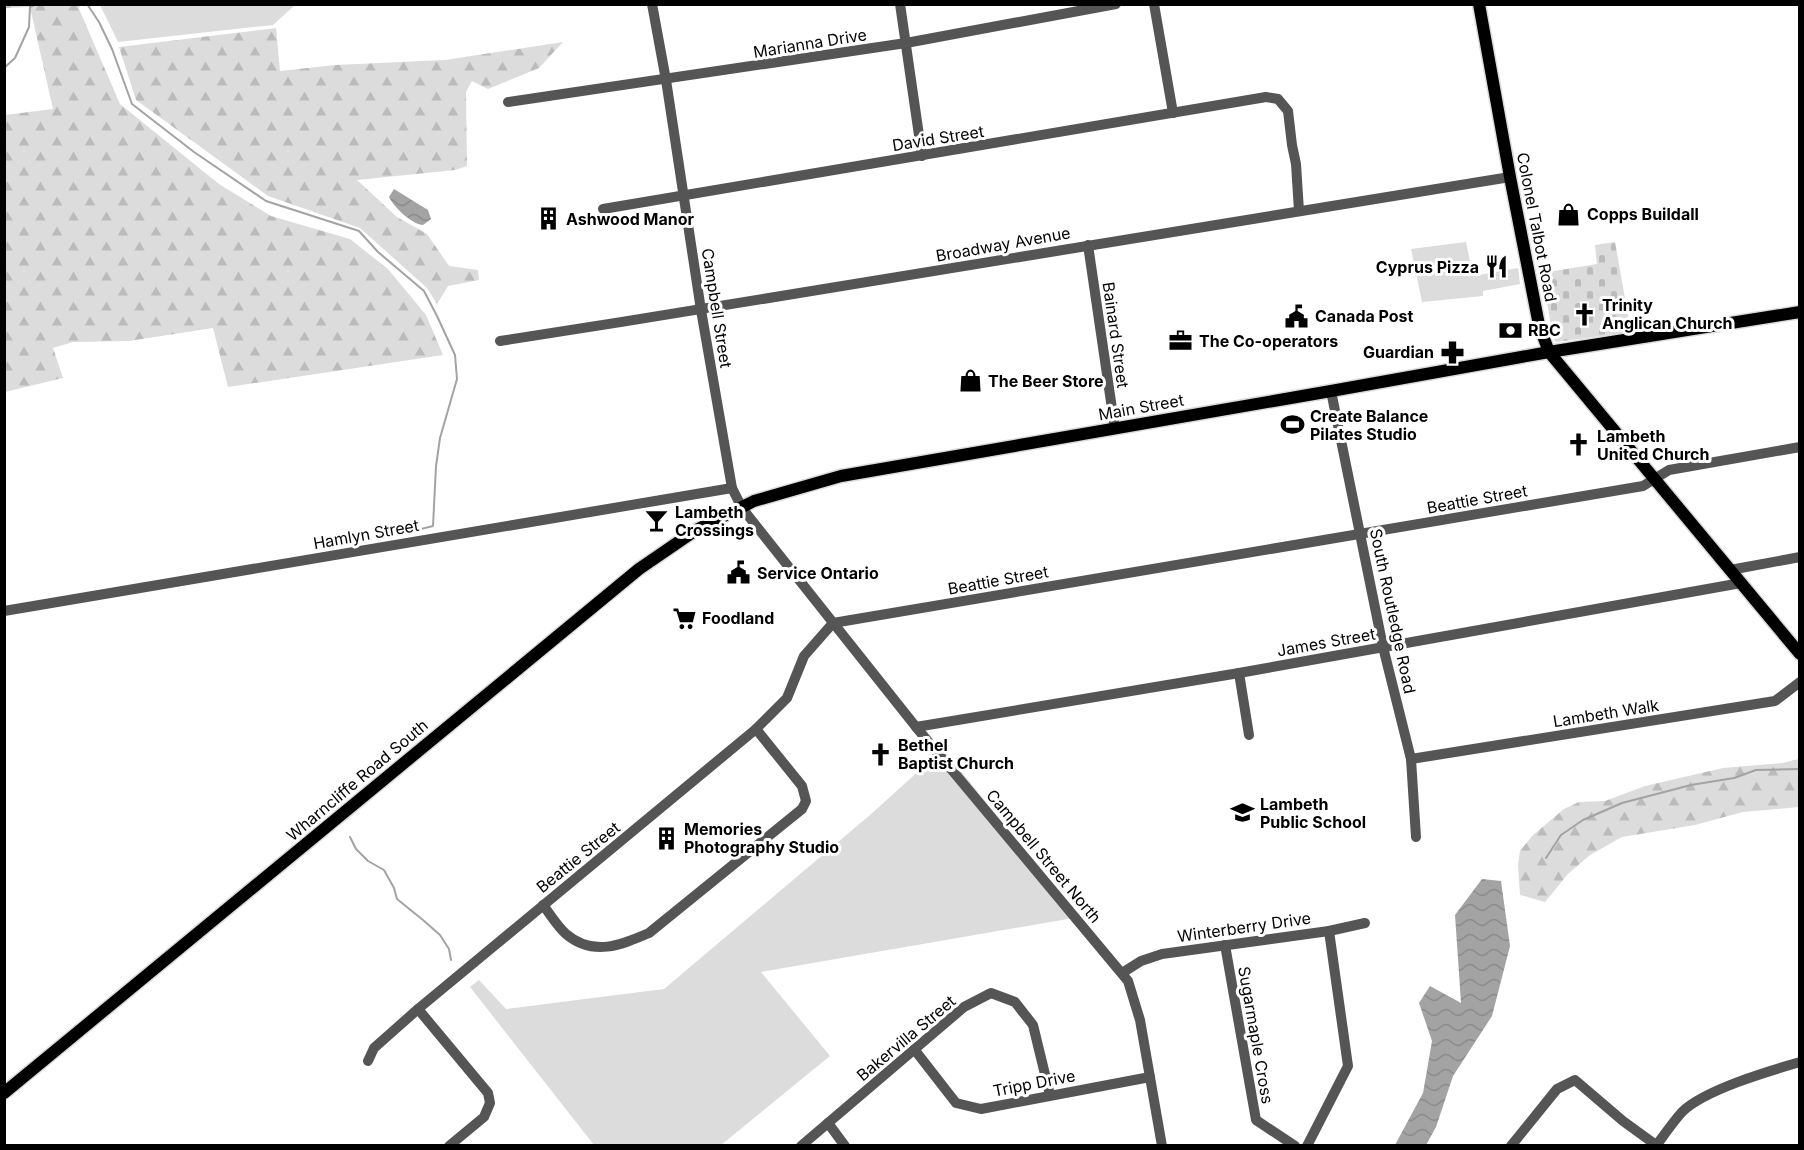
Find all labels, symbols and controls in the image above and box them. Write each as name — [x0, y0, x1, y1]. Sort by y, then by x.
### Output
street label: Marianna Drive — [752, 24, 868, 62]
street label: David Street — [891, 121, 985, 155]
street label: Colonel Talbot Road — [1513, 151, 1561, 303]
shop icon: Copps Buildall — [1556, 201, 1582, 227]
place label: Copps Buildall — [1587, 204, 1699, 224]
building icon: Ashwood Manor — [535, 206, 561, 232]
place label: Ashwood Manor — [566, 209, 695, 229]
street label: Broadway Avenue — [934, 222, 1072, 266]
street label: Campbell Street — [698, 247, 736, 369]
restaurant icon: Cyprus Pizza — [1484, 254, 1510, 280]
place label: Cyprus Pizza — [1376, 257, 1479, 277]
street label: Bainard Street — [1099, 281, 1133, 389]
place label: Trinity Anglican Church — [1602, 295, 1733, 333]
church icon: Trinity Anglican Church — [1571, 301, 1597, 327]
public building icon: Canada Post — [1284, 303, 1310, 329]
place label: Canada Post — [1315, 306, 1414, 326]
bank icon: RBC — [1497, 317, 1523, 343]
place label: RBC — [1528, 320, 1561, 340]
office icon: The Co-operators — [1168, 328, 1194, 354]
place label: The Co-operators — [1199, 331, 1338, 351]
pharmacy icon: Guardian — [1439, 339, 1465, 365]
place label: Guardian — [1363, 342, 1434, 362]
shop icon: The Beer Store — [957, 368, 983, 394]
place label: The Beer Store — [988, 371, 1104, 391]
street label: Main Street — [1097, 390, 1185, 424]
place label: Create Balance Pilates Studio — [1310, 406, 1428, 444]
sports icon: Create Balance Pilates Studio — [1279, 412, 1305, 438]
place label: Lambeth United Church — [1597, 426, 1709, 464]
church icon: Lambeth United Church — [1566, 432, 1592, 458]
street label: Beattie Street — [1425, 480, 1529, 518]
place label: Lambeth Crossings — [675, 502, 754, 540]
bar icon: Lambeth Crossings — [644, 508, 670, 534]
street label: Hamlyn Street — [312, 515, 420, 553]
street label: South Routledge Road — [1366, 527, 1420, 695]
public building icon: Service Ontario — [726, 560, 752, 586]
street label: Beattie Street — [946, 561, 1050, 599]
place label: Service Ontario — [757, 563, 879, 583]
supermarket icon: Foodland — [671, 605, 697, 631]
place label: Foodland — [702, 608, 774, 628]
street label: James Street — [1275, 624, 1377, 660]
street label: Lambeth Walk — [1552, 695, 1661, 731]
street label: Wharncliffe Road South — [282, 715, 432, 845]
place label: Bethel Baptist Church — [898, 735, 1014, 773]
church icon: Bethel Baptist Church — [867, 741, 893, 767]
street label: Campbell Street North — [982, 785, 1106, 927]
place label: Lambeth Public School — [1260, 794, 1366, 832]
school or university icon: Lambeth Public School — [1229, 800, 1255, 826]
street label: Beattie Street — [532, 817, 624, 897]
place label: Memories Photography Studio — [684, 819, 839, 857]
building icon: Memories Photography Studio — [653, 825, 679, 851]
street label: Winterberry Drive — [1176, 908, 1312, 946]
street label: Sugarmaple Cross — [1234, 965, 1278, 1105]
street label: Bakervilla Street — [853, 991, 959, 1085]
street label: Tripp Drive — [991, 1065, 1077, 1101]

